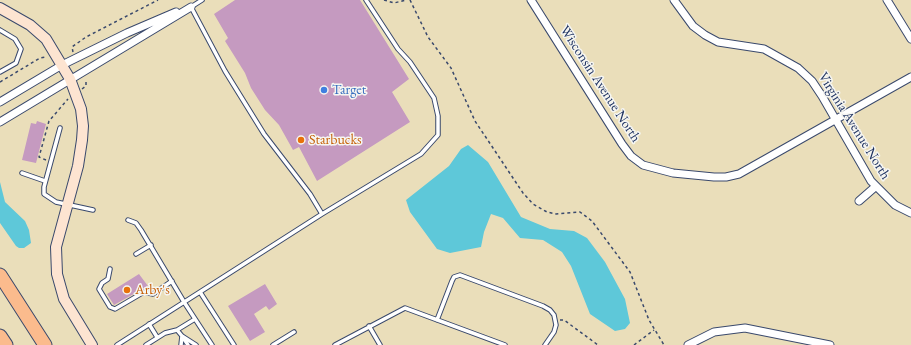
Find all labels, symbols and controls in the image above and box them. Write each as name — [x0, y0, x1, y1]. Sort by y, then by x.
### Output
street label: Wisconsin Avenue North — [556, 23, 644, 145]
street label: Virginia Avenue North — [814, 69, 894, 183]
place label: Target — [332, 82, 366, 98]
marker: Target — [319, 85, 329, 95]
place label: Starbucks — [309, 132, 362, 148]
marker: Starbucks — [296, 135, 306, 145]
place label: Arby's — [135, 282, 170, 298]
marker: Arby's — [122, 285, 132, 295]

